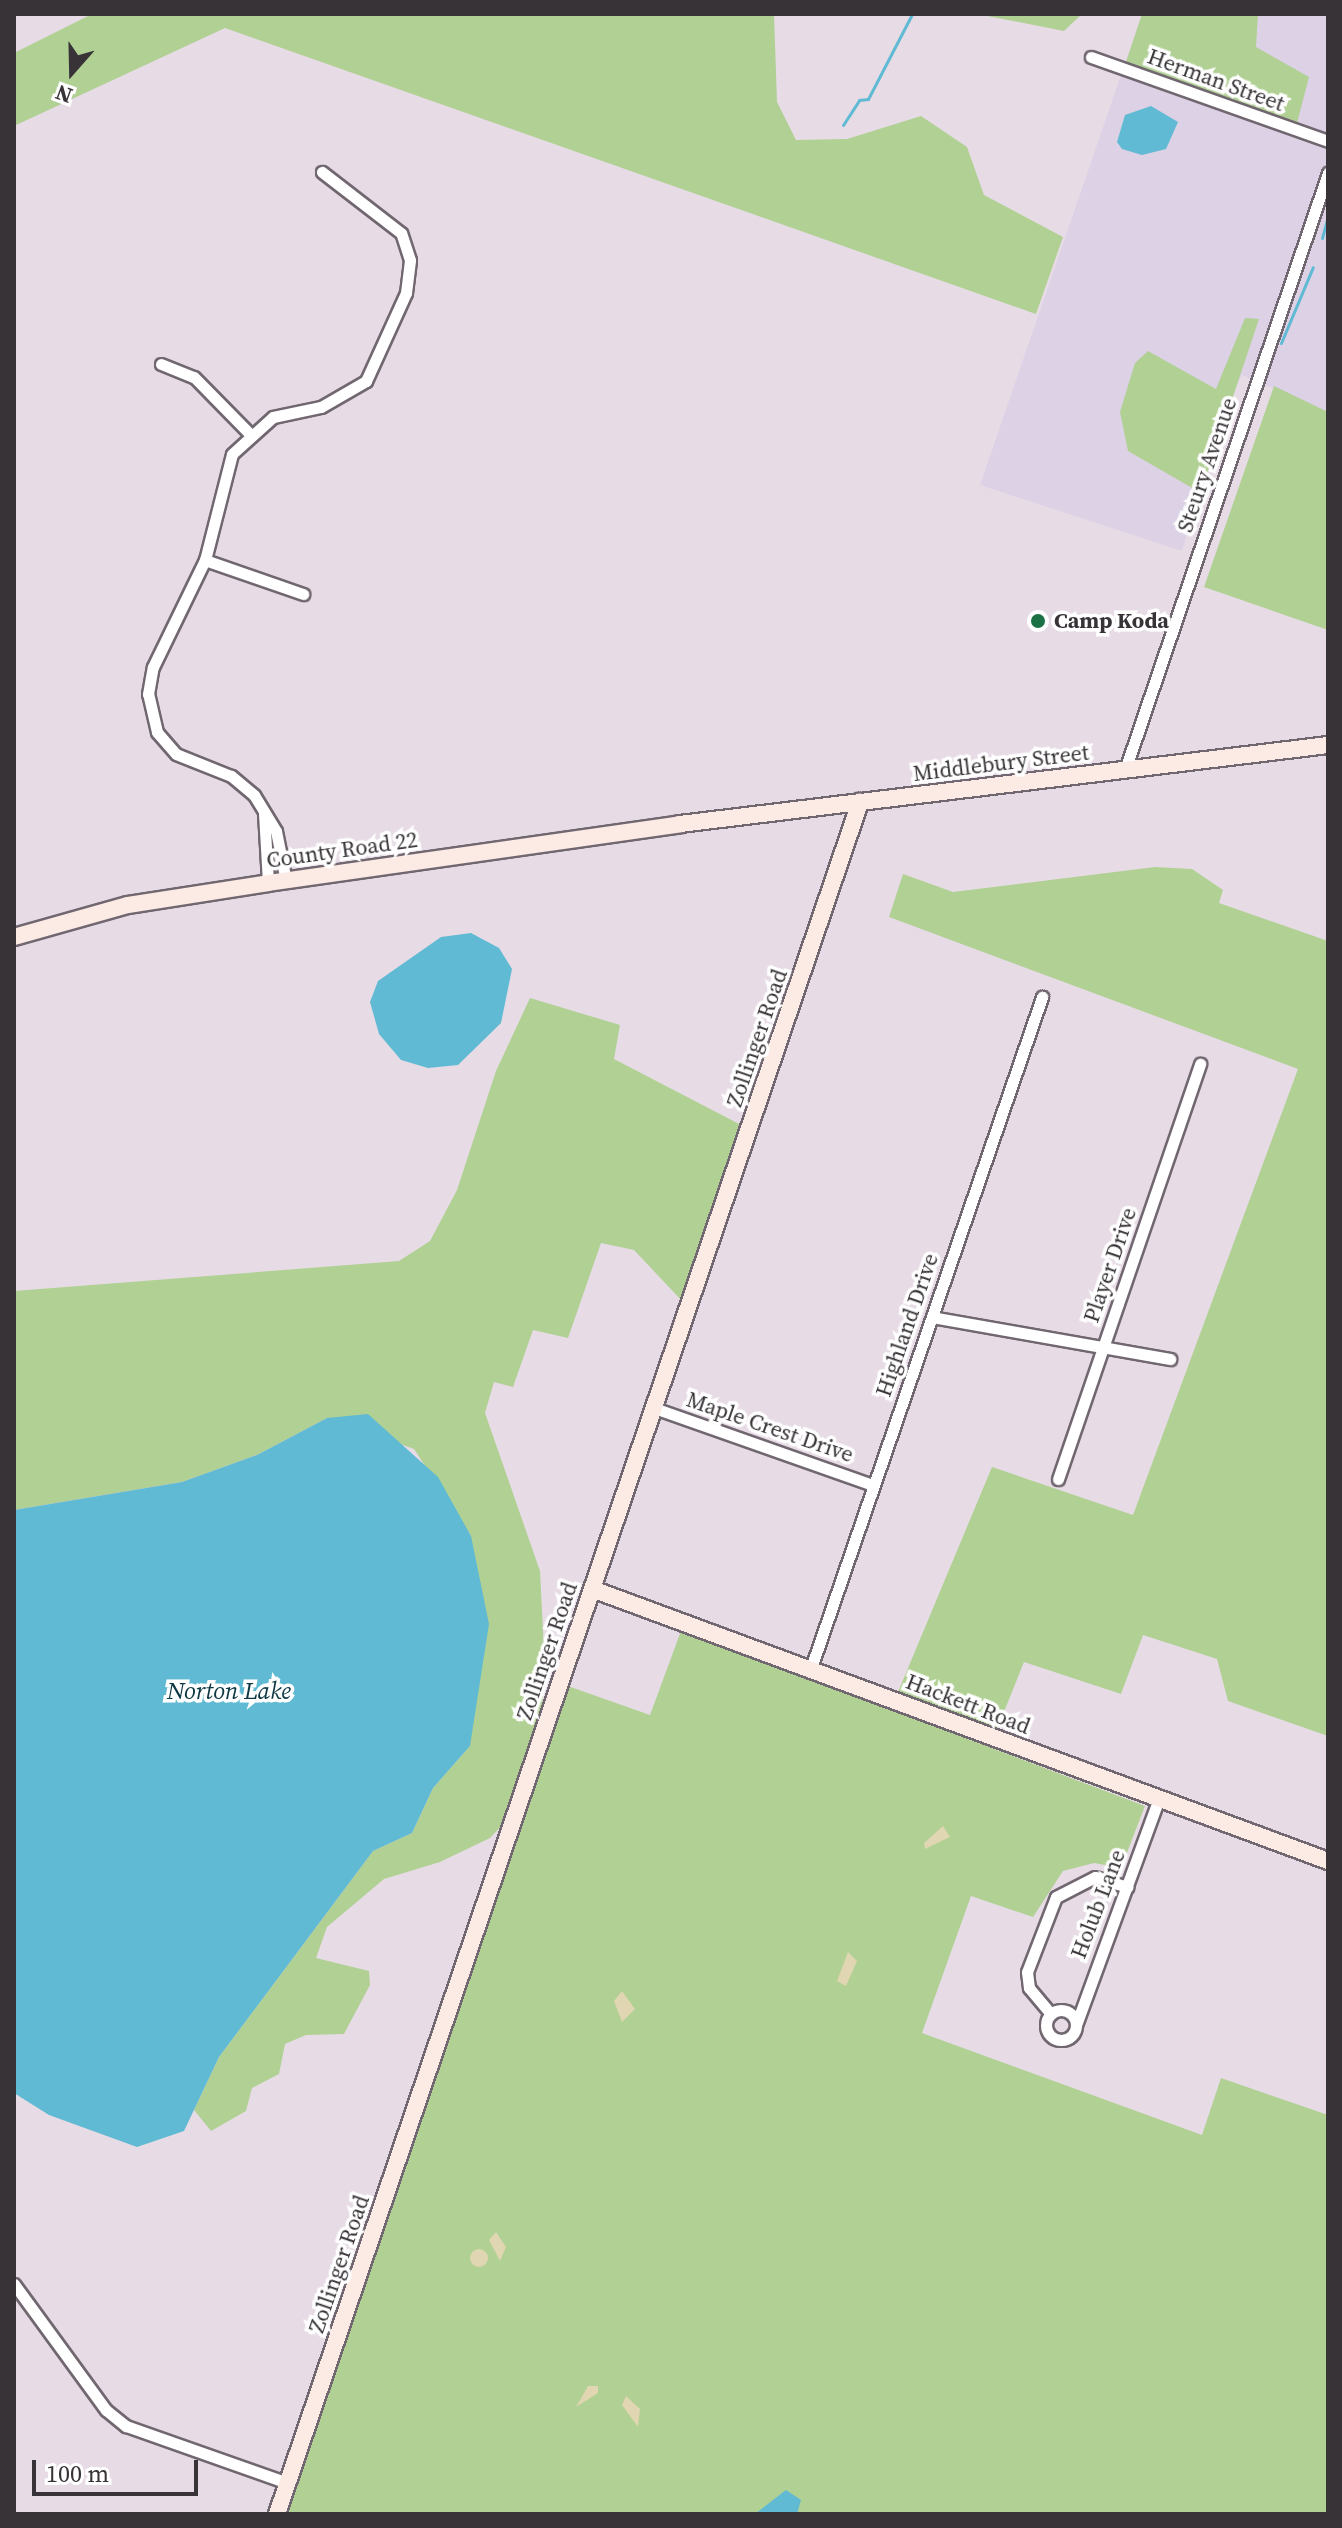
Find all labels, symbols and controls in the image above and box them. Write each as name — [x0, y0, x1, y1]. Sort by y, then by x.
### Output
north arrow — [32, 32, 112, 112]
street label: Herman Street — [1144, 43, 1288, 117]
text: N — [51, 78, 76, 111]
street label: Steury Avenue — [1172, 394, 1242, 536]
place label: Camp Koda — [1054, 608, 1169, 634]
marker: Camp Koda — [1029, 612, 1047, 630]
street label: Middlebury Street — [912, 739, 1090, 787]
street label: County Road 22 — [265, 826, 419, 874]
street label: Zollinger Road — [721, 966, 793, 1110]
street label: Player Drive — [1078, 1204, 1142, 1326]
street label: Highland Drive — [870, 1250, 944, 1400]
street label: Maple Crest Drive — [683, 1386, 857, 1468]
street label: Zollinger Road — [511, 1579, 583, 1723]
street label: Hackett Road — [902, 1668, 1034, 1740]
water label: Norton Lake — [167, 1677, 291, 1705]
street label: Holub Lane — [1065, 1846, 1131, 1962]
street label: Zollinger Road — [303, 2192, 375, 2336]
scale bar — [36, 2444, 202, 2494]
text: 100 m — [46, 2457, 109, 2490]

